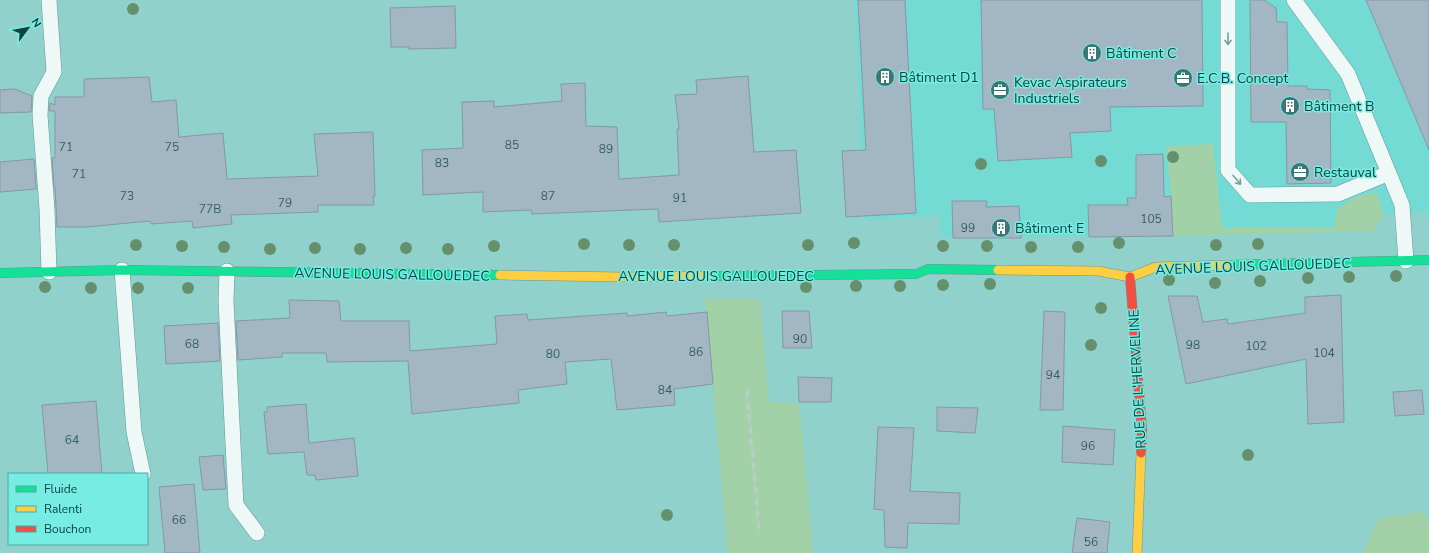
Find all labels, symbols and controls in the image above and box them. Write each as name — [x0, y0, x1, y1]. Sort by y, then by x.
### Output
north arrow — [8, 8, 48, 48]
text: N — [28, 15, 45, 30]
one-way arrow — [1224, 32, 1232, 45]
building icon: Bâtiment C — [1081, 42, 1103, 64]
place label: Bâtiment C — [1106, 44, 1176, 63]
building icon: Bâtiment D1 — [874, 66, 896, 88]
office icon: E.C.B. Concept — [1172, 67, 1194, 89]
place label: Bâtiment D1 — [899, 68, 979, 87]
place label: E.C.B. Concept — [1197, 69, 1288, 88]
place label: Kevac Aspirateurs Industriels — [1014, 73, 1127, 108]
office icon: Kevac Aspirateurs Industriels — [989, 79, 1011, 101]
building icon: Bâtiment B — [1279, 95, 1301, 117]
place label: Bâtiment B — [1304, 97, 1374, 116]
house number: 85 — [505, 137, 519, 153]
house number: 71 — [59, 139, 73, 155]
house number: 75 — [165, 139, 179, 155]
house number: 89 — [599, 141, 613, 157]
house number: 83 — [435, 155, 449, 171]
office icon: Restauval — [1289, 161, 1311, 183]
place label: Restauval — [1314, 163, 1377, 182]
house number: 71 — [72, 166, 86, 182]
one-way arrow — [1232, 175, 1242, 185]
house number: 73 — [120, 188, 134, 204]
house number: 87 — [541, 188, 555, 204]
house number: 91 — [673, 190, 687, 206]
house number: 79 — [278, 195, 292, 211]
house number: 77B — [199, 201, 221, 217]
house number: 105 — [1140, 211, 1162, 227]
building icon: Bâtiment E — [990, 217, 1012, 239]
place label: Bâtiment E — [1015, 219, 1084, 238]
house number: 99 — [961, 220, 975, 236]
street label: AVENUE LOUIS GALLOUEDEC — [1155, 254, 1351, 279]
street label: AVENUE LOUIS GALLOUEDEC — [294, 263, 490, 286]
street label: AVENUE LOUIS GALLOUEDEC — [618, 267, 814, 286]
street label: RUE DE L'HERVELINE — [1124, 309, 1151, 449]
house number: 90 — [793, 331, 807, 347]
house number: 68 — [185, 336, 199, 352]
house number: 98 — [1186, 337, 1200, 353]
house number: 102 — [1245, 338, 1267, 354]
house number: 86 — [689, 344, 703, 360]
house number: 104 — [1313, 345, 1335, 361]
house number: 80 — [546, 346, 560, 362]
house number: 94 — [1046, 367, 1060, 383]
house number: 84 — [658, 382, 672, 398]
house number: 64 — [65, 432, 79, 448]
house number: 96 — [1081, 438, 1095, 454]
legend — [8, 473, 148, 545]
text: Fluide — [44, 481, 77, 497]
text: Ralenti — [44, 501, 82, 517]
house number: 66 — [172, 512, 186, 528]
text: Bouchon — [44, 521, 91, 537]
house number: 56 — [1084, 534, 1098, 550]

